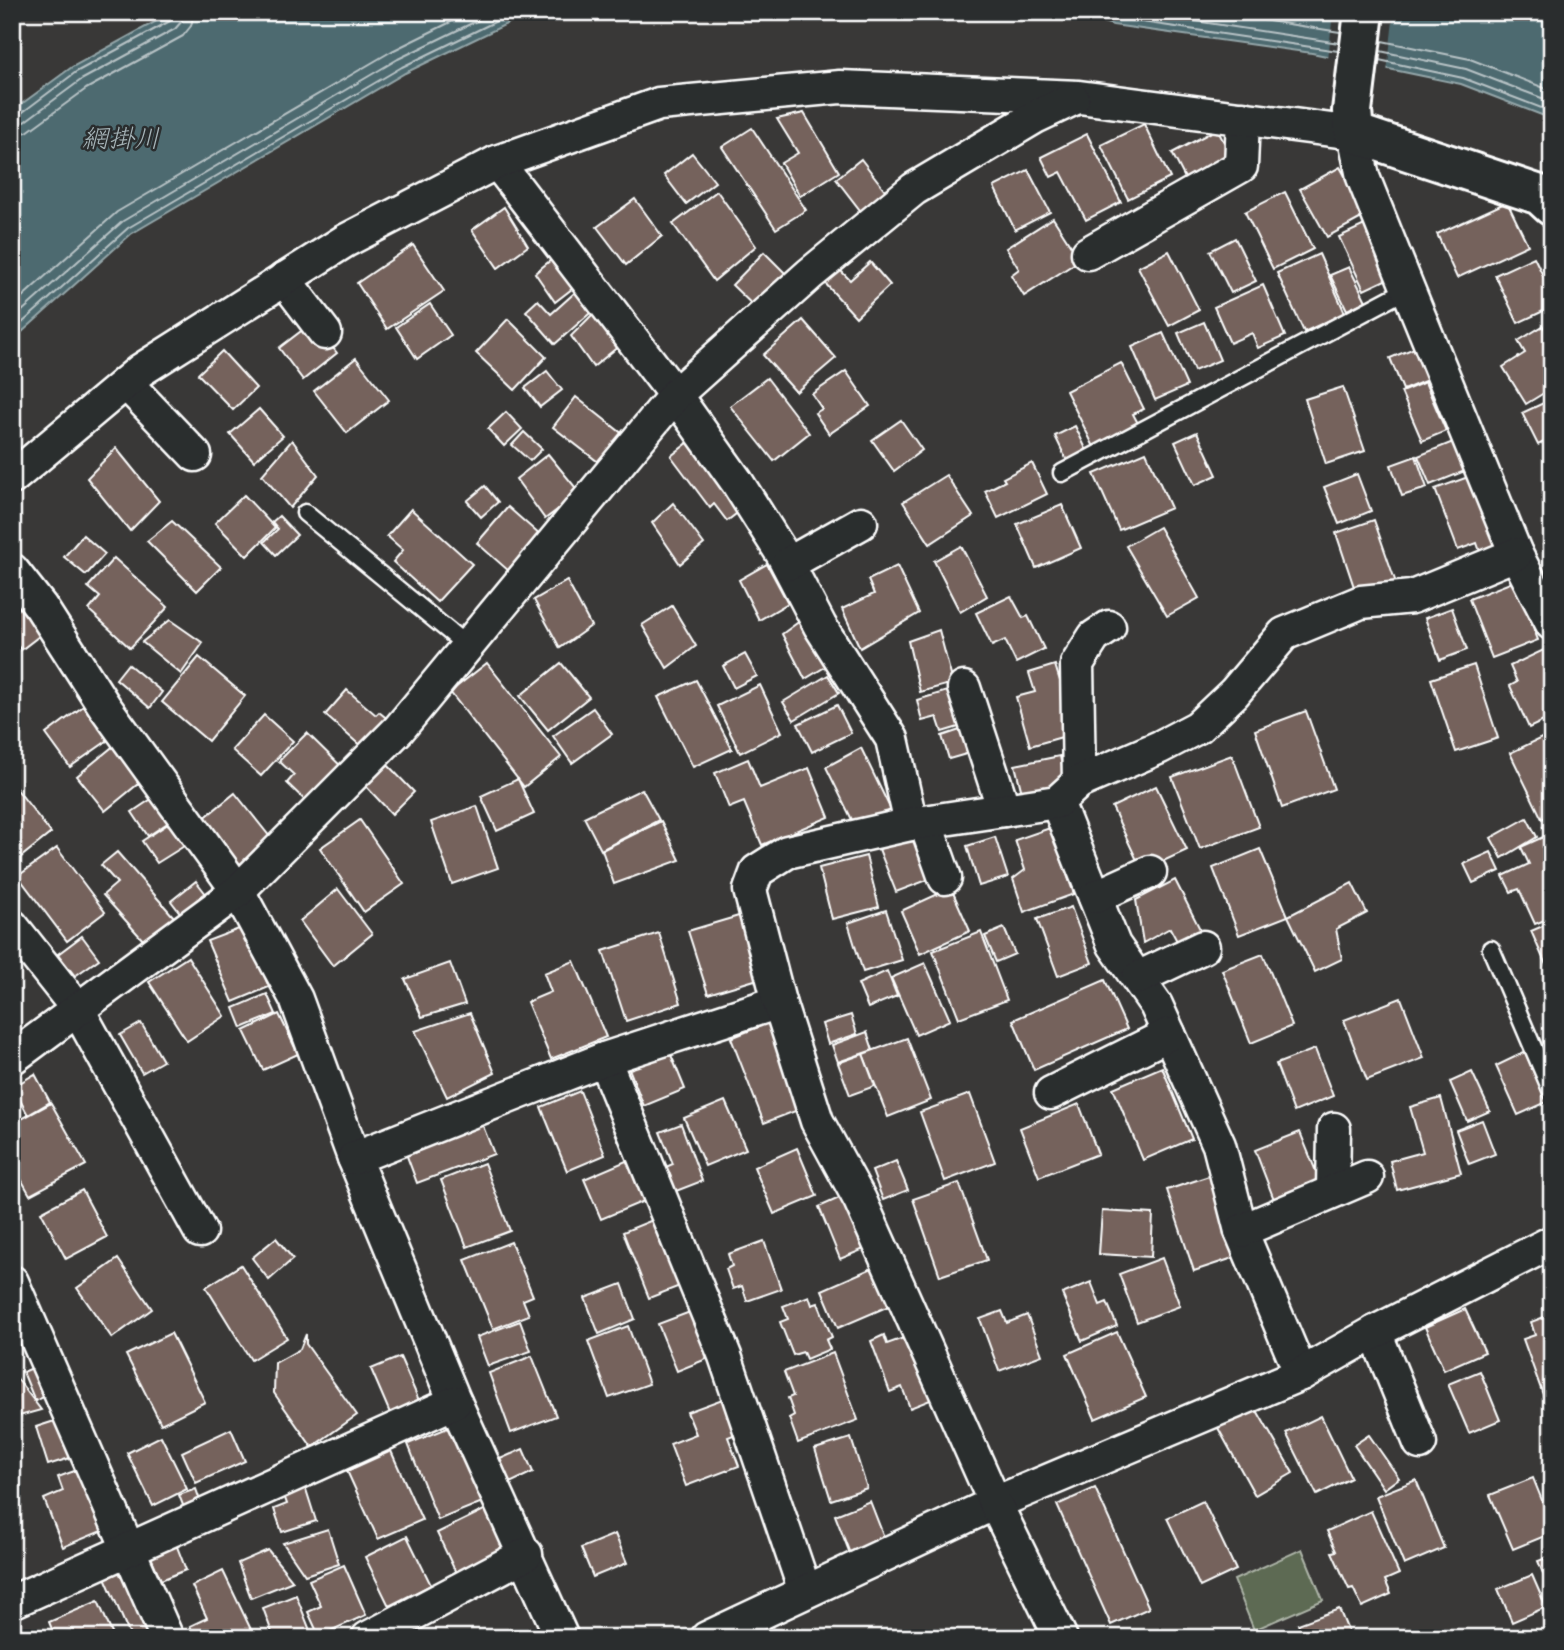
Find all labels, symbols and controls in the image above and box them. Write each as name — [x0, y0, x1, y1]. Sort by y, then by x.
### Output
water label: 網掛川 — [82, 121, 160, 157]

